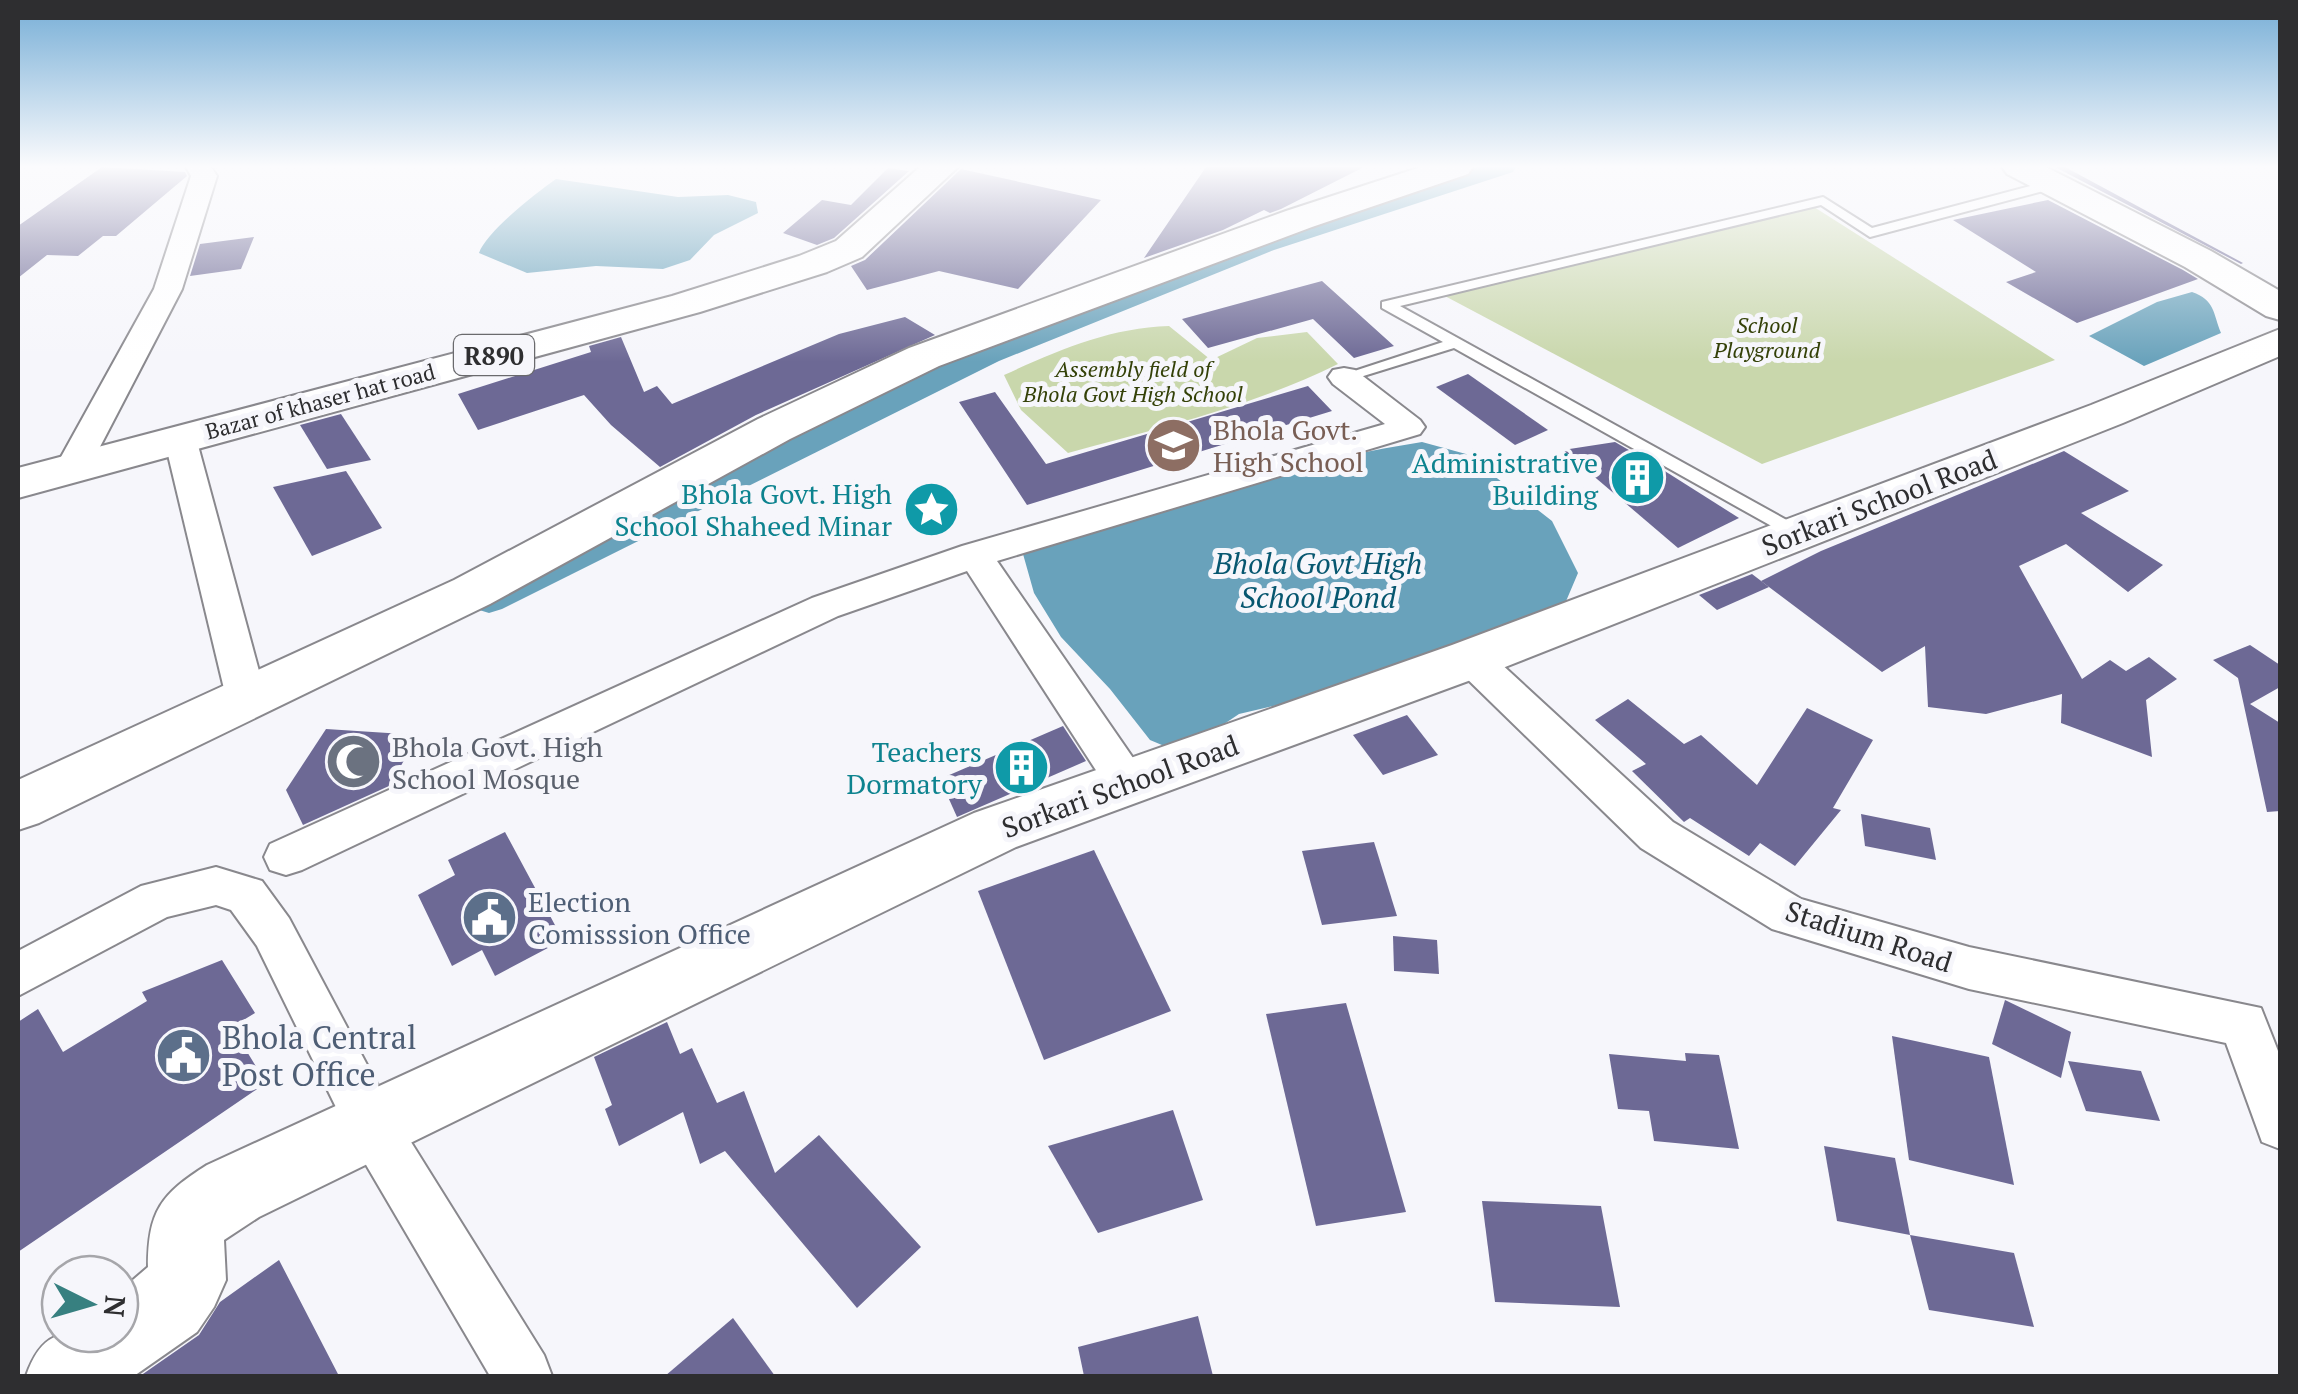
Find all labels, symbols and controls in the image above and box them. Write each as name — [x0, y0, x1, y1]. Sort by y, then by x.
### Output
park label: School Playground — [1713, 310, 1822, 364]
road number: R890 — [454, 335, 534, 375]
park label: Assembly field of Bhola Govt High School — [1022, 354, 1243, 408]
street label: Bazar of khaser hat road — [202, 356, 438, 446]
place label: Bhola Govt. High School — [1213, 411, 1364, 480]
school or university icon: Bhola Govt. High School — [1144, 415, 1204, 475]
street label: Sorkari School Road — [1756, 440, 2002, 564]
place label: Administrative Building — [1412, 444, 1599, 513]
building icon: Administrative Building — [1607, 448, 1667, 508]
place label: Bhola Govt. High School Shaheed Minar — [615, 475, 892, 544]
place icon: Bhola Govt. High School Shaheed Minar — [901, 479, 961, 539]
water label: Bhola Govt High School Pond — [1213, 543, 1422, 617]
street label: Sorkari School Road — [997, 726, 1243, 846]
place label: Bhola Govt. High School Mosque — [392, 728, 603, 797]
mosque icon: Bhola Govt. High School Mosque — [323, 732, 383, 792]
place label: Teachers Dormatory — [846, 733, 983, 802]
building icon: Teachers Dormatory — [991, 737, 1051, 797]
place label: Election Comisssion Office — [528, 883, 751, 952]
public building icon: Election Comisssion Office — [459, 887, 519, 947]
street label: Stadium Road — [1781, 892, 1957, 980]
place label: Bhola Central Post Office — [222, 1016, 417, 1095]
public building icon: Bhola Central Post Office — [153, 1025, 213, 1085]
north arrow — [40, 1254, 140, 1354]
text: N — [96, 1294, 135, 1318]

